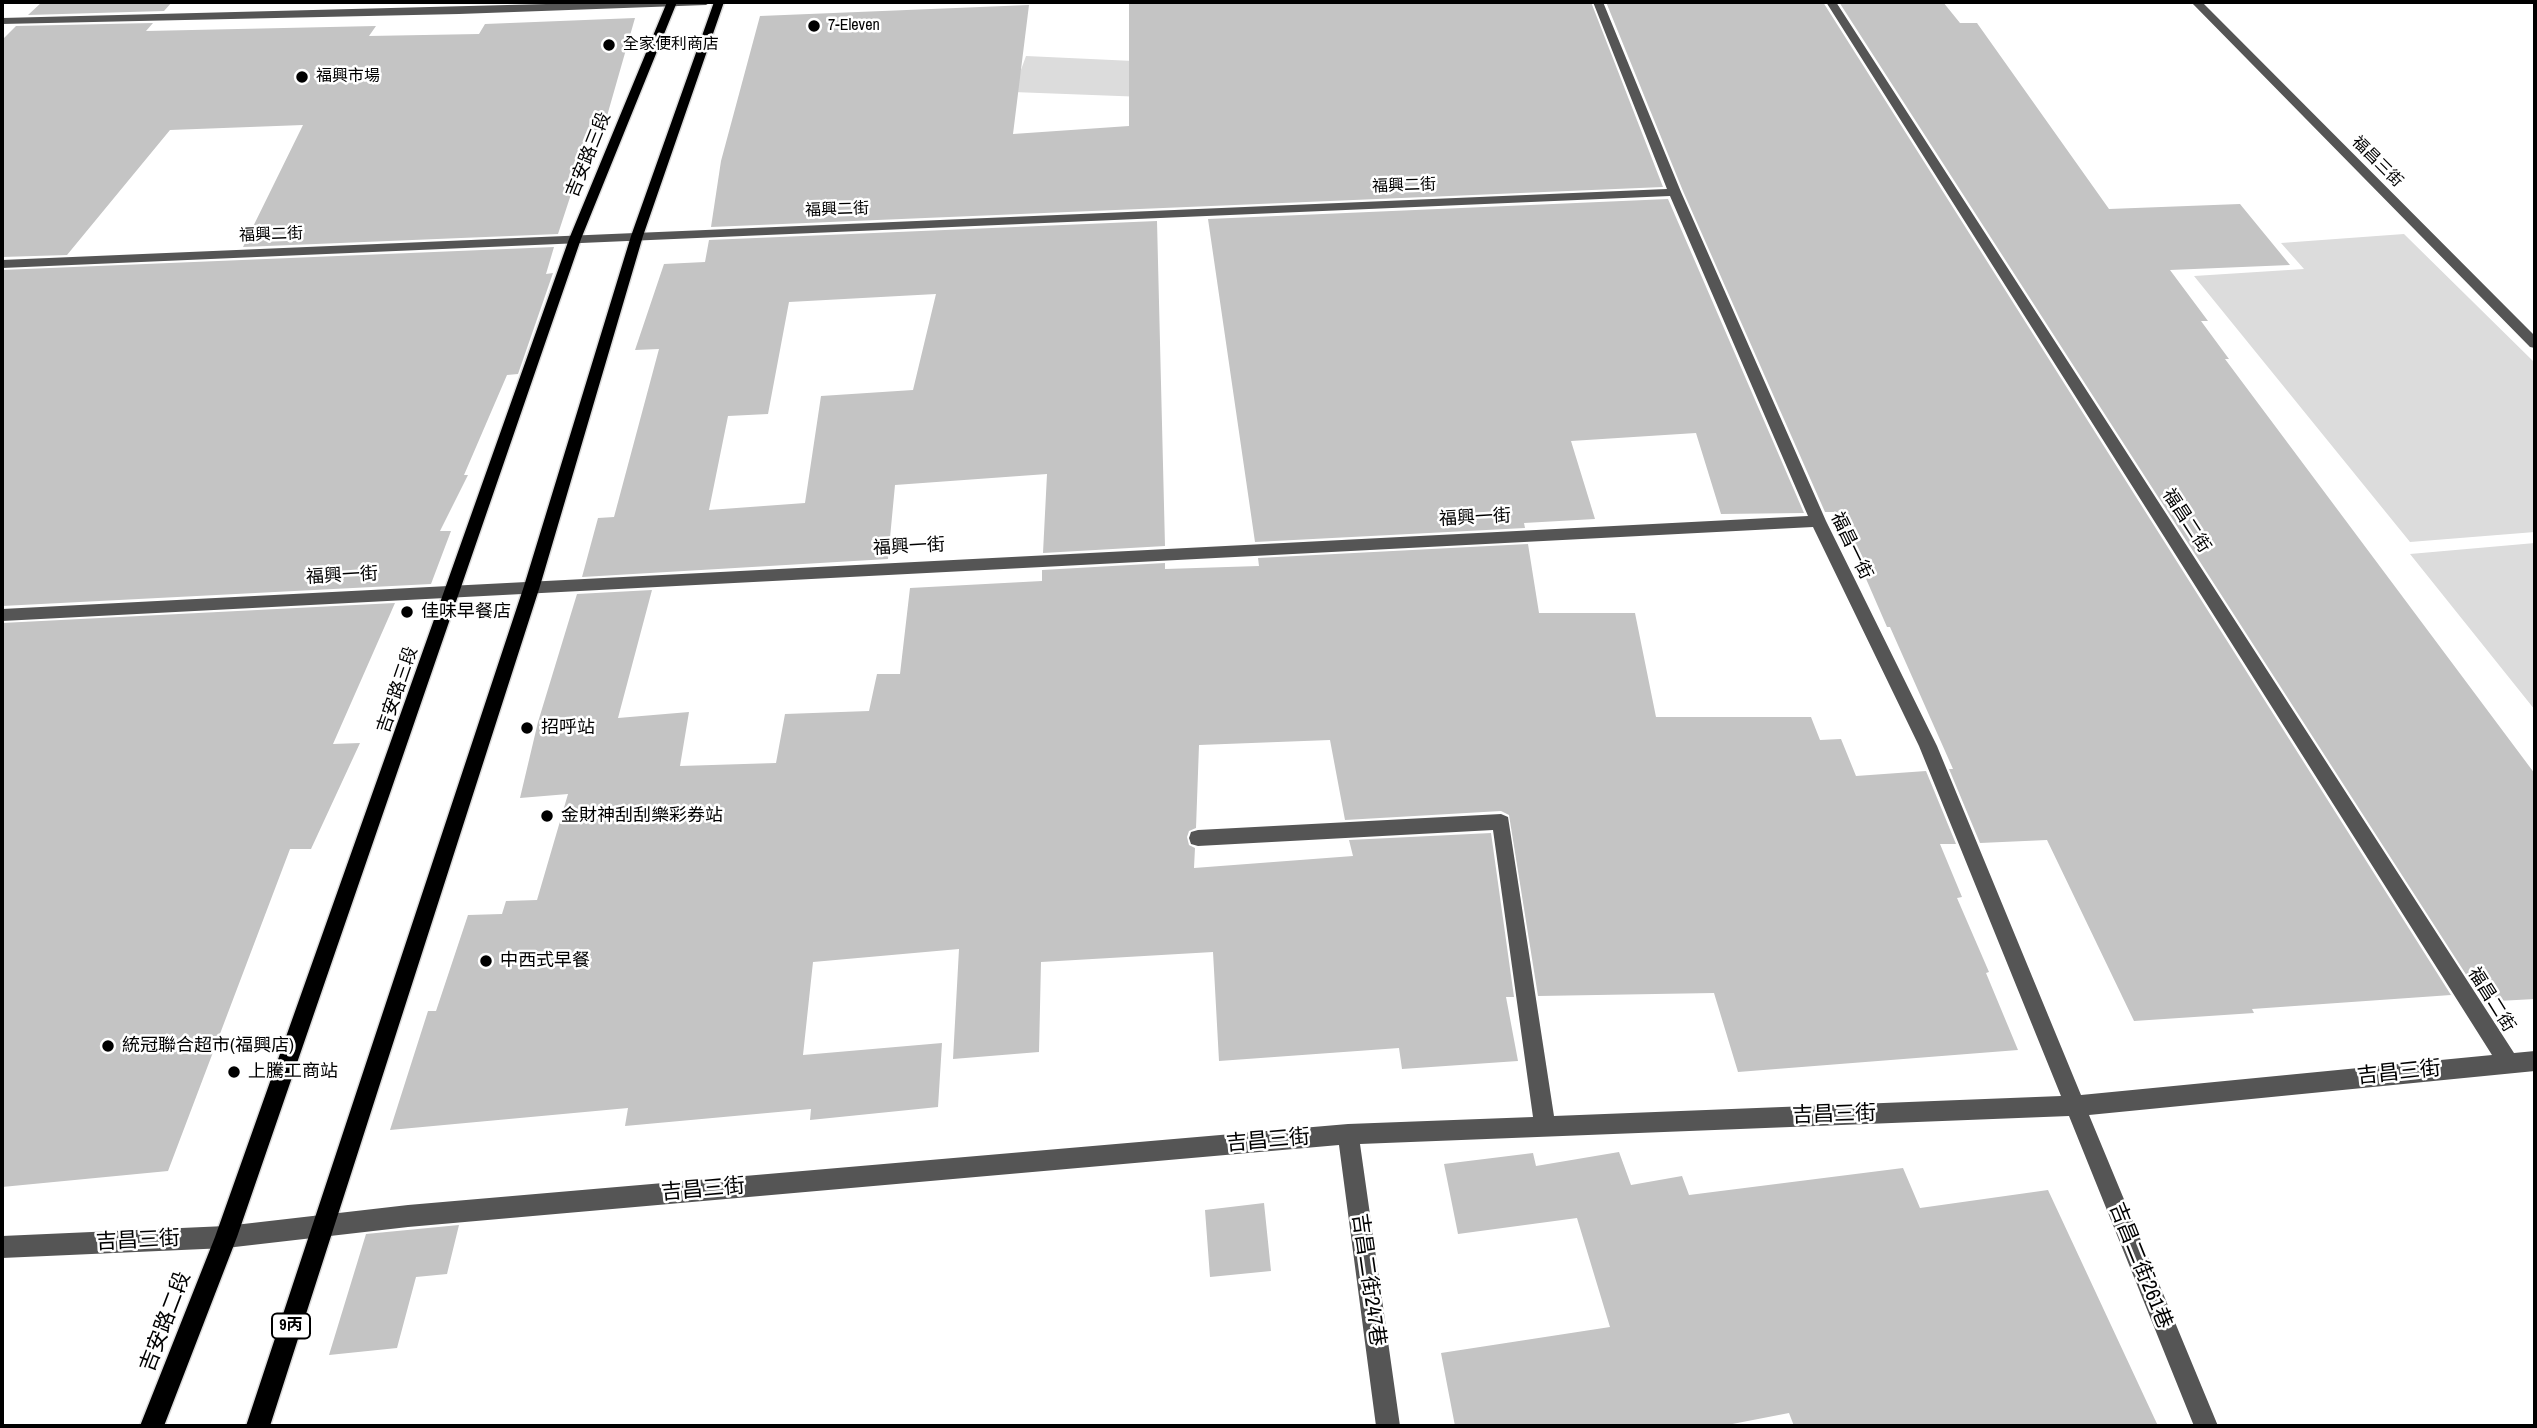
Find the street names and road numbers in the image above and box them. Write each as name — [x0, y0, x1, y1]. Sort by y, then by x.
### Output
street label: 吉安路三段 — [562, 109, 616, 201]
street label: 福昌三街 — [2348, 133, 2406, 191]
street label: 福興二街 — [1372, 175, 1436, 197]
street label: 福興二街 — [805, 199, 869, 221]
street label: 福興二街 — [239, 224, 303, 246]
street label: 福昌二街 — [2157, 485, 2215, 557]
street label: 福興一街 — [1438, 505, 1512, 531]
street label: 福昌一街 — [1826, 509, 1876, 583]
street label: 福興一街 — [872, 534, 946, 560]
street label: 福興一街 — [305, 563, 379, 589]
street label: 吉安路三段 — [373, 644, 423, 736]
street label: 福昌二街 — [2463, 964, 2519, 1036]
street label: 吉昌三街 — [2356, 1056, 2442, 1090]
street label: 吉昌三街 — [1792, 1101, 1876, 1129]
street label: 吉昌三街 — [1225, 1125, 1311, 1157]
street label: 吉昌三街 — [660, 1174, 746, 1206]
street label: 吉昌二街261巷 — [2103, 1199, 2177, 1333]
street label: 吉昌二街247巷 — [1346, 1212, 1390, 1348]
street label: 吉昌三街 — [95, 1226, 181, 1256]
street label: 吉安路二段 — [135, 1268, 197, 1376]
road number: 9丙 — [272, 1314, 310, 1338]

